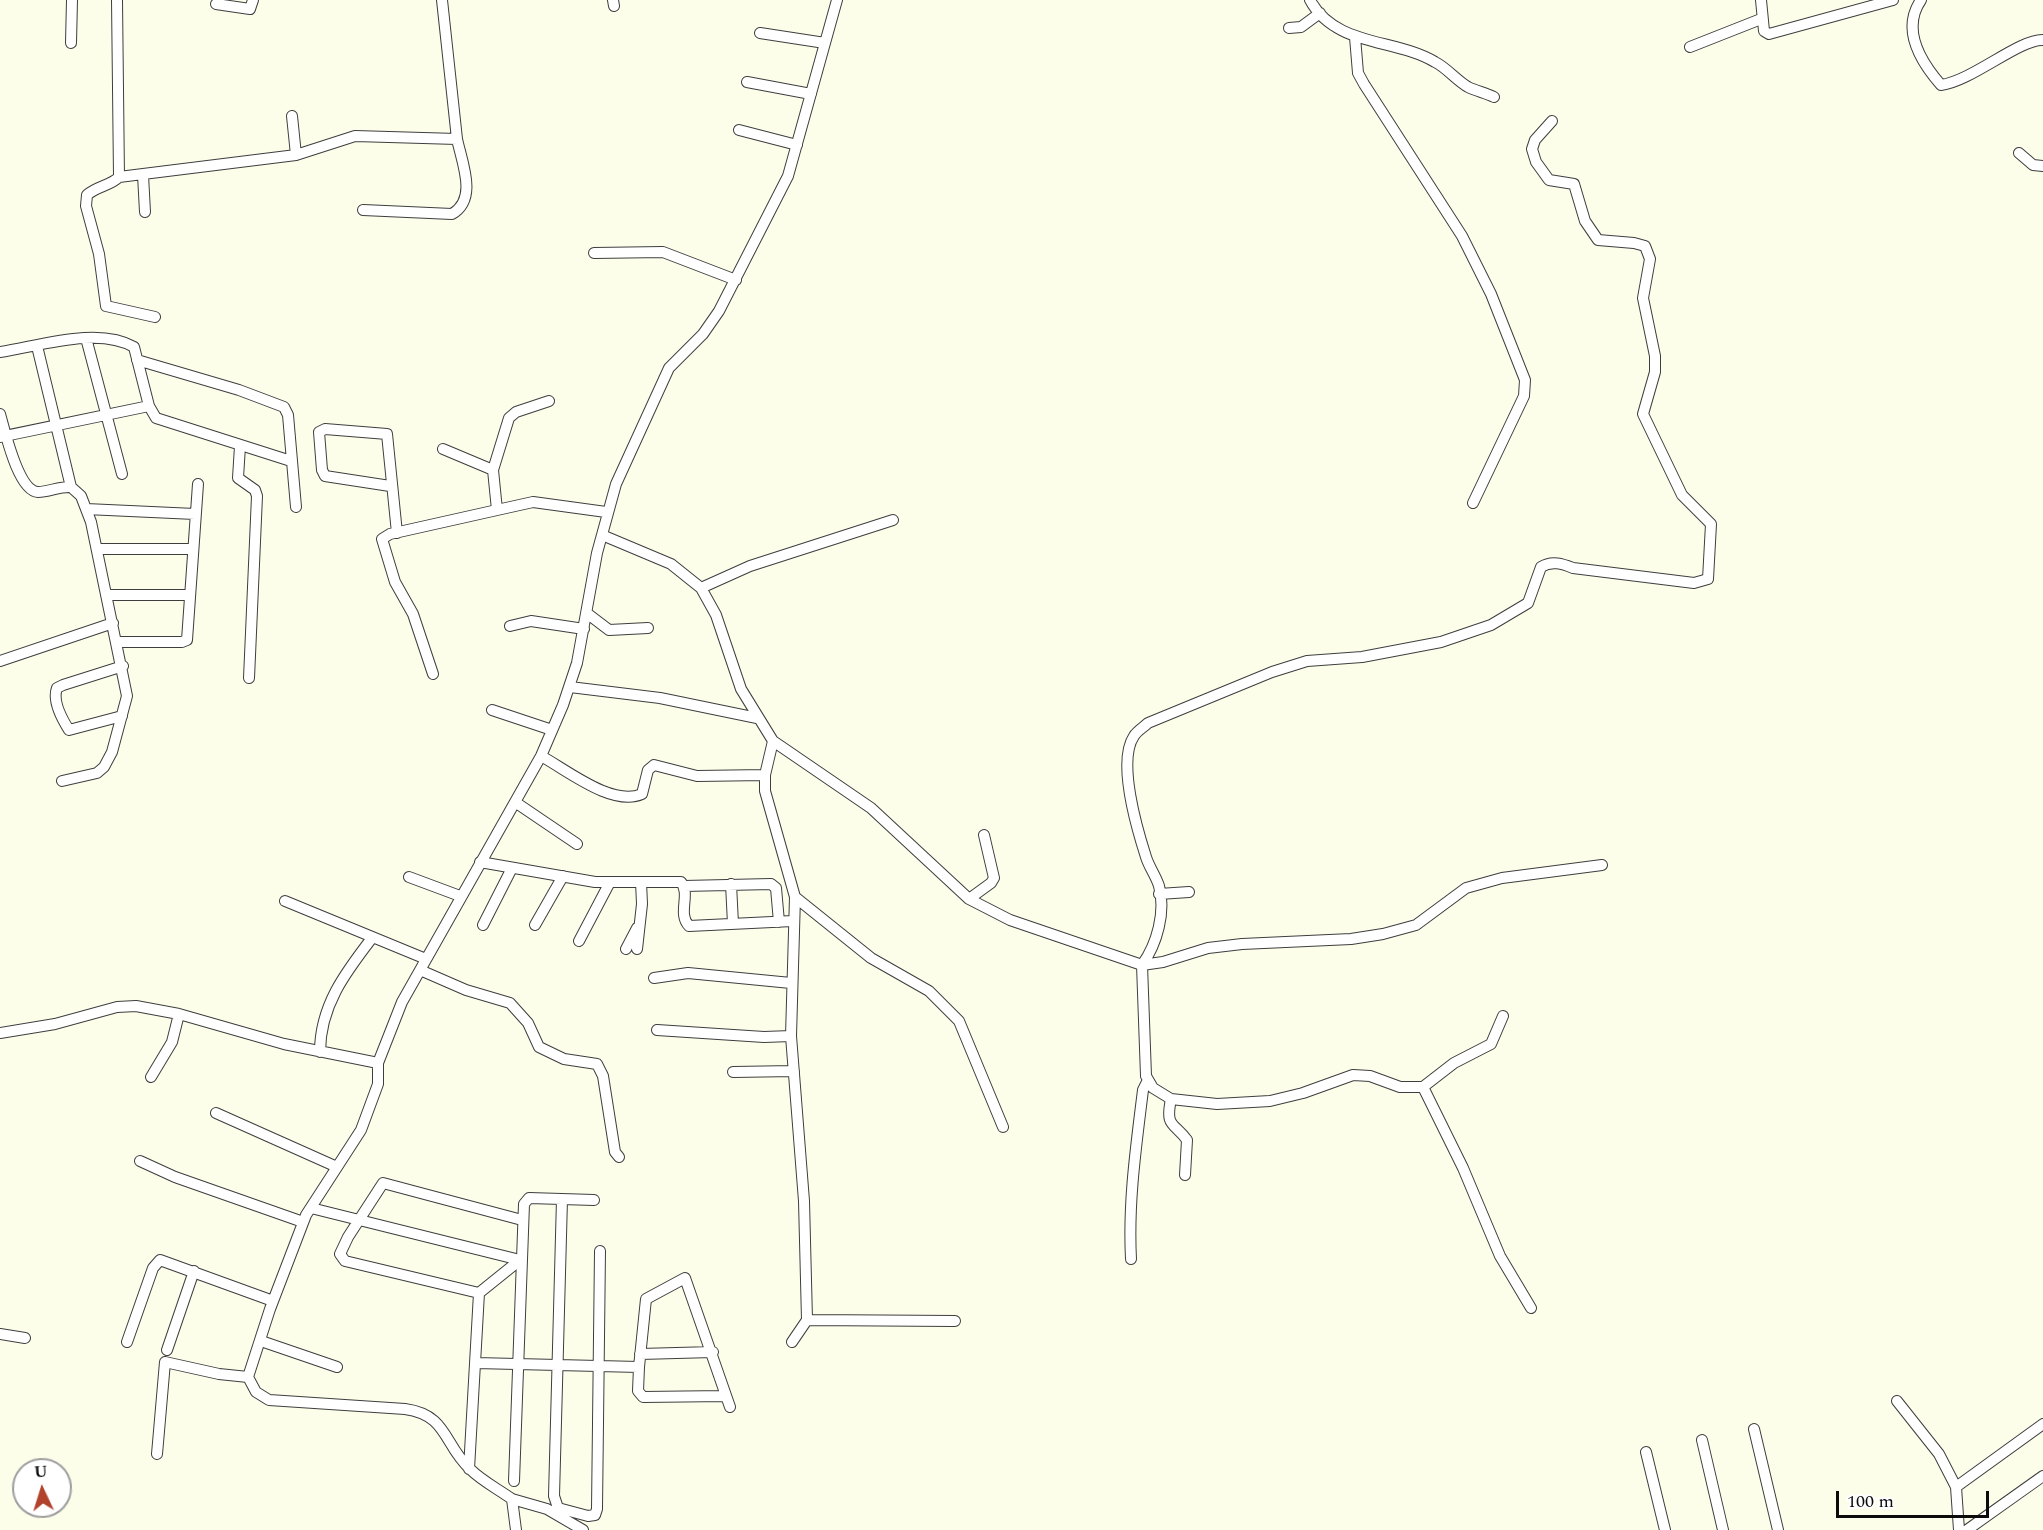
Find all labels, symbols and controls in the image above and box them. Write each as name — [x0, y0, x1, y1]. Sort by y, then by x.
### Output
north arrow — [12, 1458, 72, 1518]
text: U — [33, 1460, 48, 1484]
scale bar — [1839, 1479, 1992, 1517]
text: 100 m — [1847, 1488, 1894, 1515]

